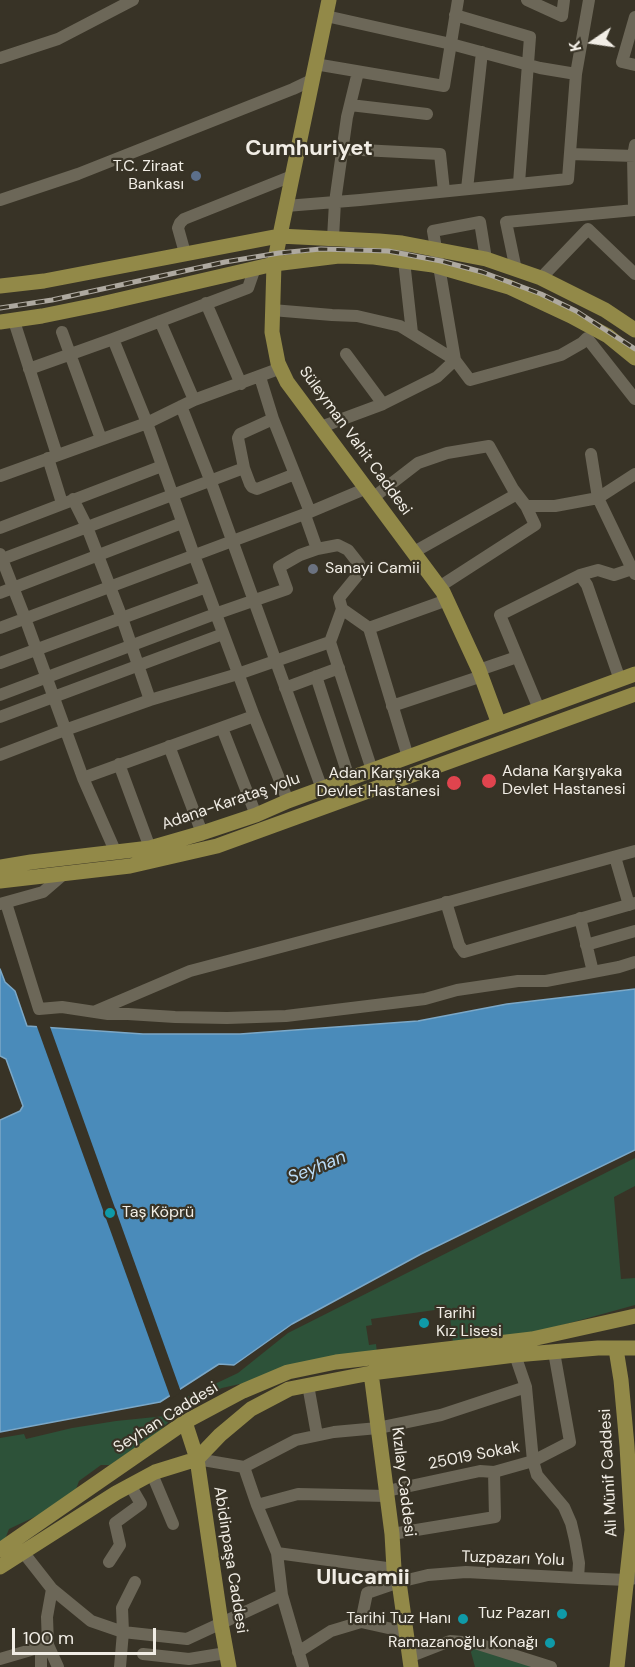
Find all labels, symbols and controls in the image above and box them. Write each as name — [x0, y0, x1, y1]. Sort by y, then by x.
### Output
north arrow — [563, 12, 623, 72]
text: K — [564, 39, 586, 54]
district label: Cumhuriyet — [245, 136, 373, 162]
place label: T.C. Ziraat Bankası — [113, 157, 184, 195]
marker: T.C. Ziraat Bankası — [189, 169, 203, 183]
street label: Süleyman Vahit Caddesi — [295, 363, 415, 519]
place label: Sanayi Camii — [325, 559, 420, 579]
marker: Sanayi Camii — [306, 562, 320, 576]
place label: Adana Karşıyaka Devlet Hastanesi — [502, 762, 626, 800]
place label: Adan Karşıyaka Devlet Hastanesi — [316, 764, 440, 802]
street label: Adana-Karataş yolu — [159, 769, 303, 835]
marker: Adana Karşıyaka Devlet Hastanesi — [480, 772, 498, 790]
marker: Adan Karşıyaka Devlet Hastanesi — [445, 774, 463, 792]
water label: Seyhan — [285, 1147, 349, 1189]
place label: Taș Köprü — [122, 1203, 194, 1223]
marker: Taș Köprü — [103, 1206, 117, 1220]
place label: Tarihi Kız Lisesi — [436, 1304, 502, 1342]
marker: Tarihi Kız Lisesi — [417, 1316, 431, 1330]
street label: Seyhan Caddesi — [110, 1378, 222, 1458]
street label: Ali Münif Caddesi — [596, 1408, 622, 1538]
street label: Kızılay Caddesi — [387, 1426, 419, 1538]
street label: 25019 Sokak — [427, 1438, 521, 1474]
street label: Abidinpaşa Caddesi — [209, 1485, 251, 1635]
street label: Tuzpazarı Yolu — [461, 1548, 565, 1570]
district label: Ulucamii — [316, 1565, 410, 1591]
place label: Tuz Pazarı — [478, 1604, 550, 1624]
marker: Tuz Pazarı — [555, 1607, 569, 1621]
place label: Tarihi Tuz Hanı — [346, 1609, 451, 1629]
marker: Tarihi Tuz Hanı — [456, 1612, 470, 1626]
scale bar — [15, 1616, 159, 1654]
text: 100 m — [23, 1626, 74, 1650]
place label: Ramazanoğlu Konağı — [388, 1633, 538, 1653]
marker: Ramazanoğlu Konağı — [543, 1636, 557, 1650]

